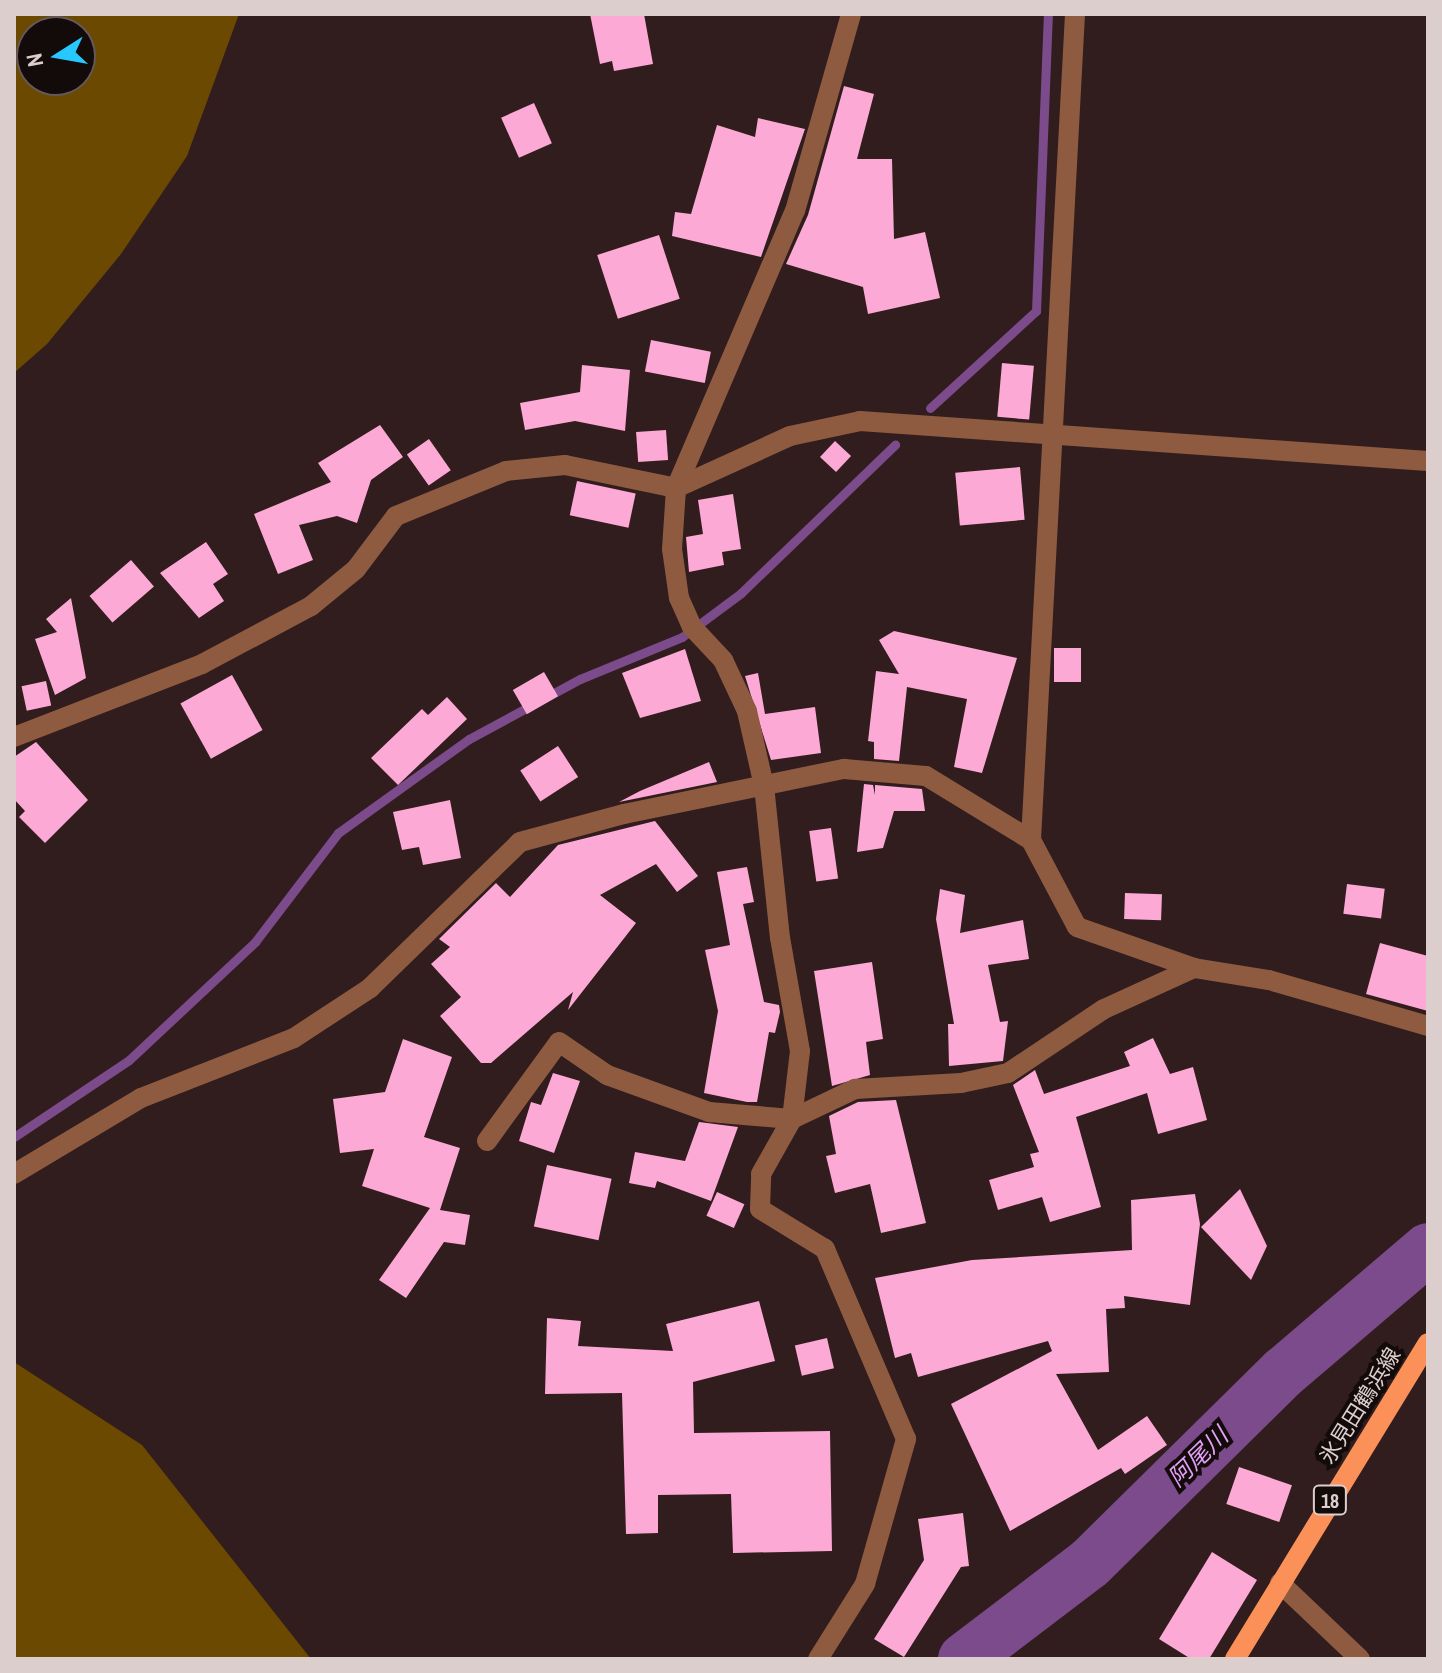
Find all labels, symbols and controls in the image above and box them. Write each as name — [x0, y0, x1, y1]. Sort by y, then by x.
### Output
north arrow — [16, 16, 96, 96]
text: N — [18, 51, 50, 69]
street label: 氷見田鶴浜線 — [1314, 1343, 1406, 1469]
water label: 阿尾川 — [1162, 1422, 1234, 1492]
road number: 18 — [1312, 1484, 1348, 1516]

